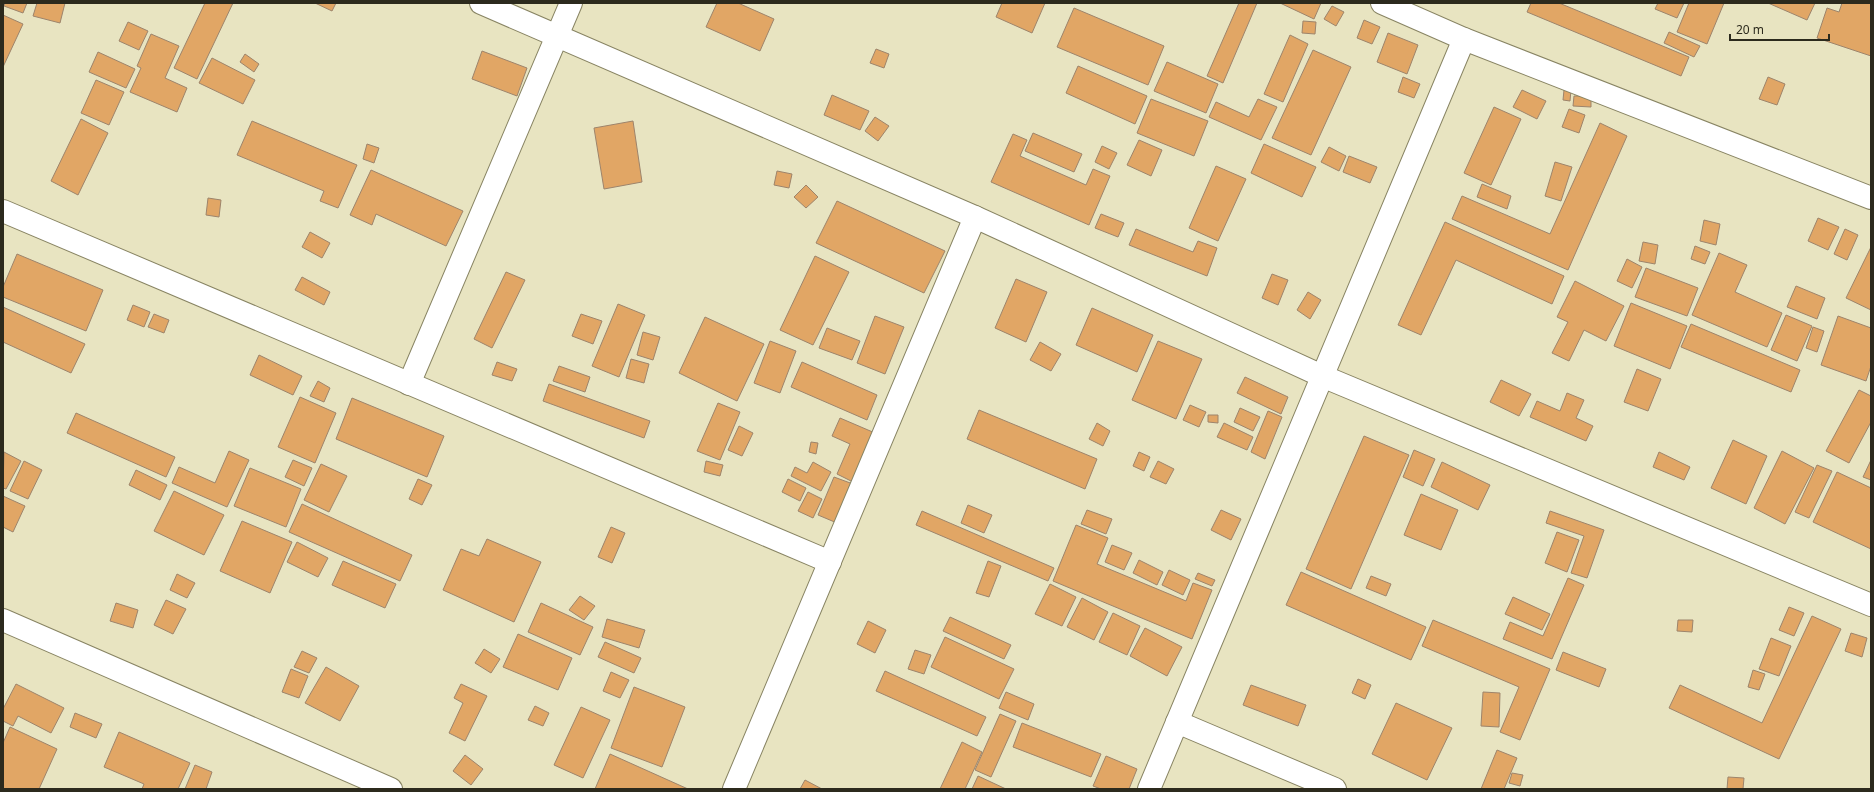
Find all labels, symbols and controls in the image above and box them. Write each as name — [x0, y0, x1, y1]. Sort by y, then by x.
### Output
scale bar — [1730, 16, 1829, 42]
text: 20 m — [1736, 21, 1764, 38]

